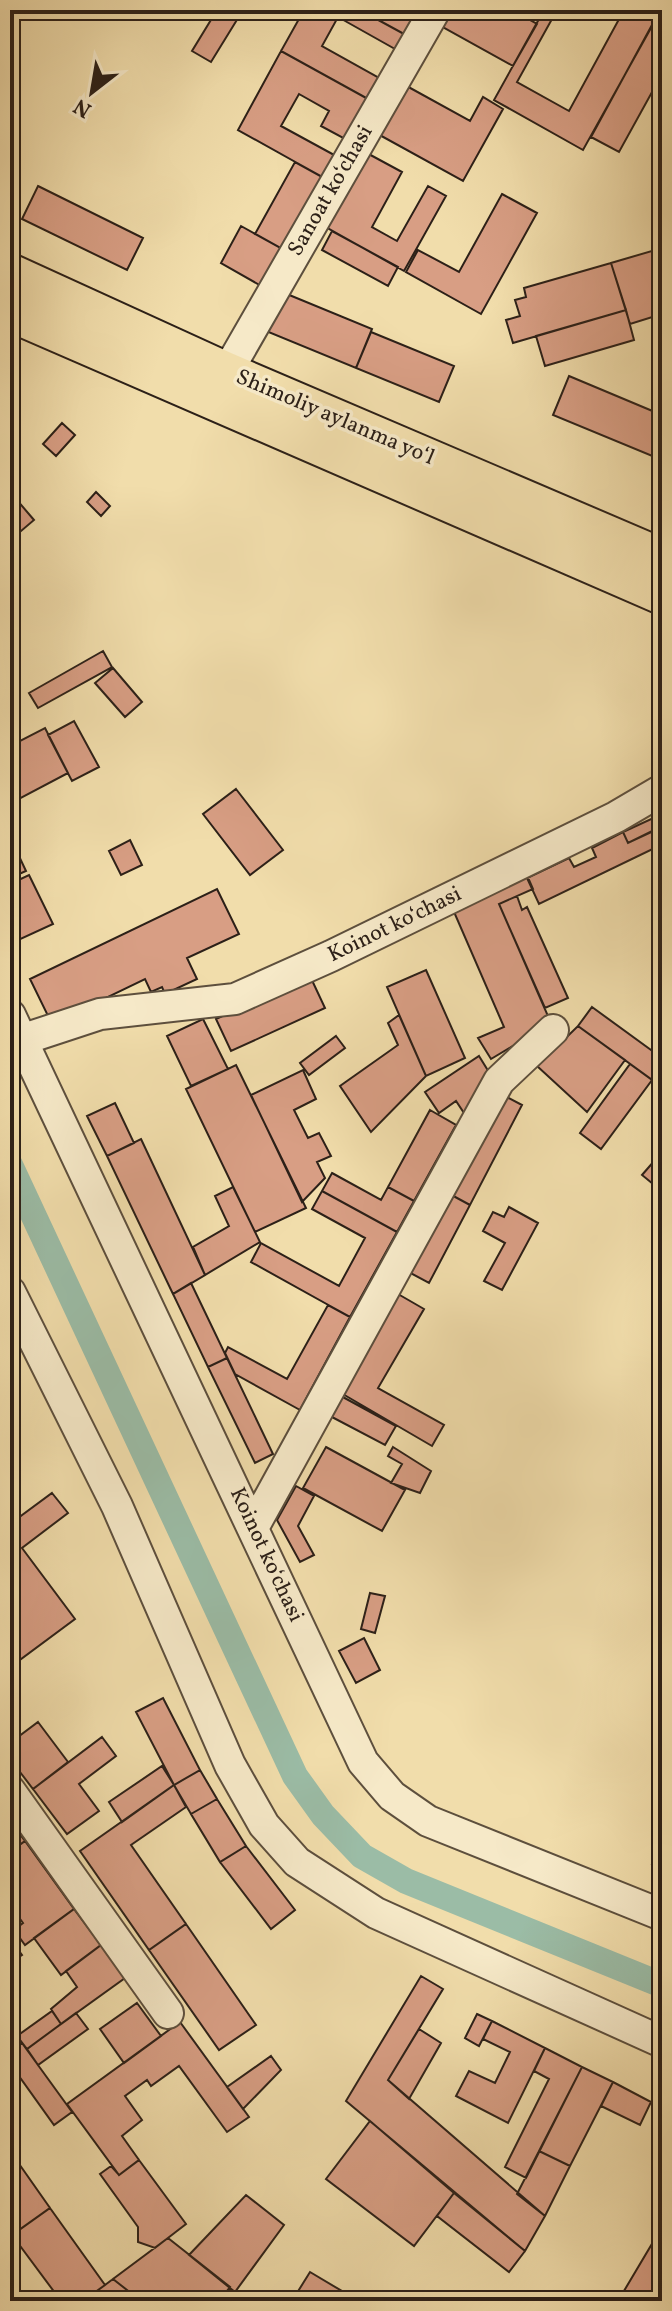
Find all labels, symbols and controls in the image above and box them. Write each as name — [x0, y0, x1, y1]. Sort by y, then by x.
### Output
north arrow — [52, 52, 132, 132]
text: N — [68, 90, 98, 124]
street label: Sanoat koʻchasi — [281, 120, 381, 262]
street label: Shimoliy aylanma yoʻl — [231, 362, 439, 474]
street label: Koinot koʻchasi — [323, 879, 467, 971]
street label: Koinot koʻchasi — [221, 1483, 311, 1627]

